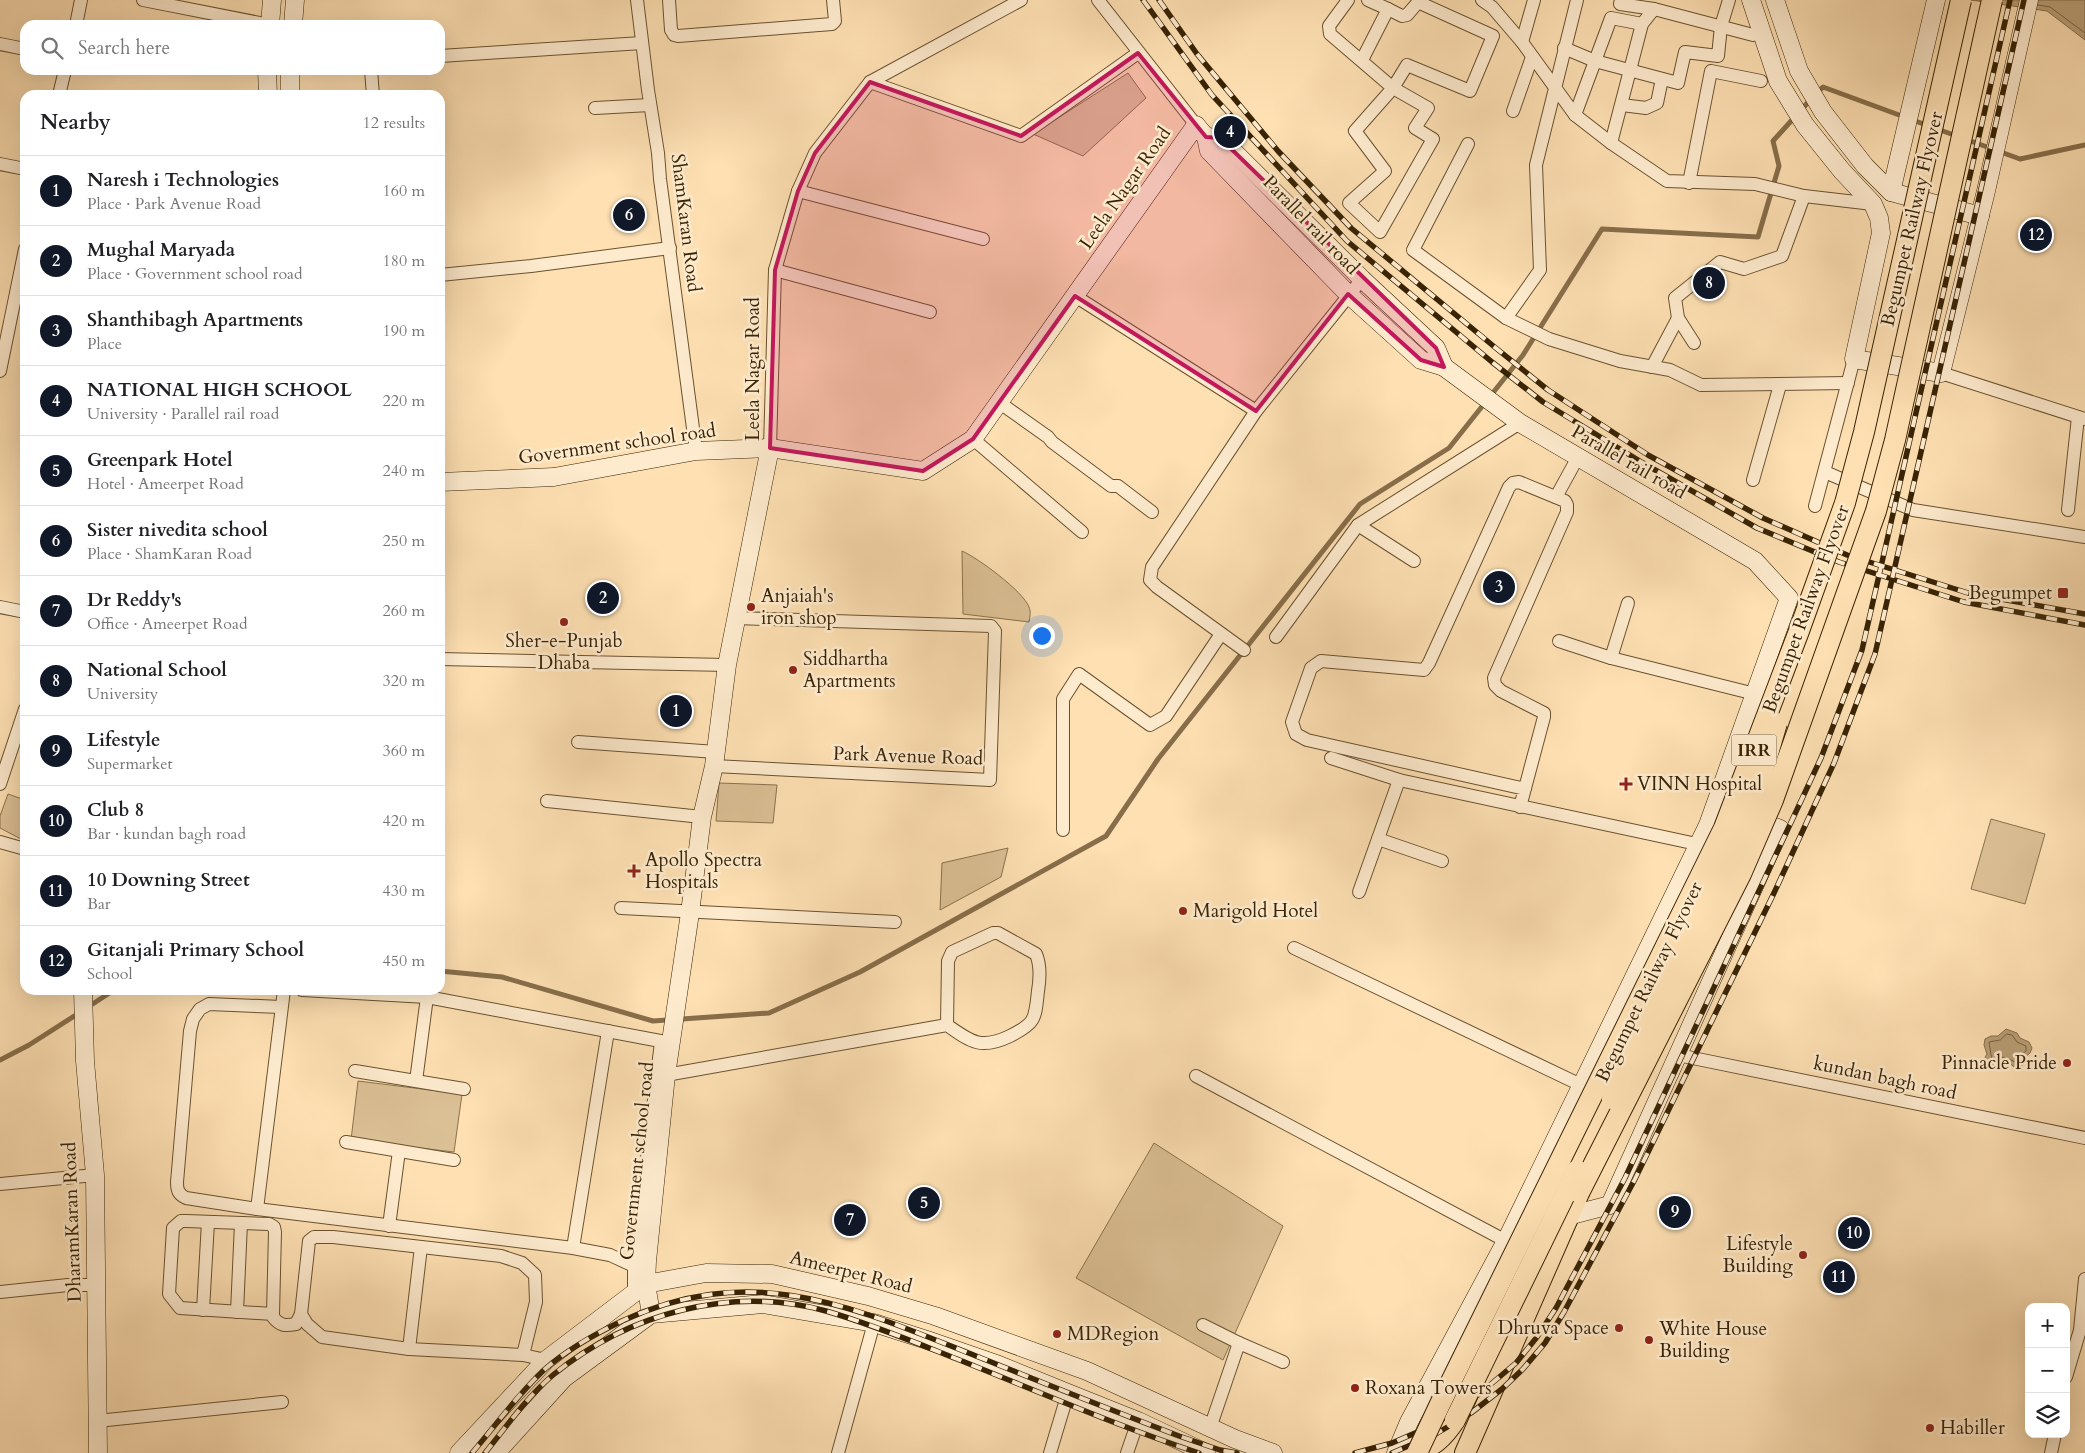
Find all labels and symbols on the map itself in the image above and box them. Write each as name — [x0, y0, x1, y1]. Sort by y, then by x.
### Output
street label: Begumpet Railway Flyover — [1875, 109, 1949, 329]
pin: 4 — [1214, 113, 1246, 151]
street label: Leela Nagar Road — [1073, 122, 1177, 254]
street label: ShamKaran Road — [665, 152, 707, 294]
street label: Parallel rail road — [1257, 170, 1365, 280]
pin: 6 — [613, 196, 645, 234]
pin: 12 — [2020, 216, 2052, 254]
pin: 8 — [1693, 264, 1725, 302]
street label: Leela Nagar Road — [740, 297, 766, 441]
street label: Government school road — [516, 417, 718, 471]
street label: Parallel rail road — [1567, 419, 1691, 505]
street label: Begumpet Railway Flyover — [1756, 501, 1856, 717]
pin: 3 — [1483, 568, 1515, 606]
pin: 2 — [587, 579, 619, 617]
place label: Begumpet — [1969, 580, 2052, 606]
place label: Anjaiah's iron shop — [761, 583, 837, 631]
marker: Begumpet — [2056, 586, 2070, 600]
marker: Anjaiah's iron shop — [745, 601, 757, 613]
marker: Sher-e-Punjab Dhaba — [558, 616, 570, 628]
your location — [1029, 623, 1055, 649]
place label: Sher-e-Punjab Dhaba — [505, 628, 623, 676]
place label: Siddhartha Apartments — [803, 646, 896, 694]
marker: Siddhartha Apartments — [787, 664, 799, 676]
pin: 1 — [660, 692, 692, 730]
road number: IRR — [1732, 734, 1776, 766]
street label: Park Avenue Road — [833, 740, 983, 772]
place label: VINN Hospital — [1637, 771, 1762, 797]
marker: VINN Hospital — [1619, 777, 1633, 791]
place label: Apollo Spectra Hospitals — [645, 847, 762, 895]
marker: Apollo Spectra Hospitals — [627, 864, 641, 878]
street label: Begumpet Railway Flyover — [1589, 877, 1709, 1086]
place label: Marigold Hotel — [1193, 898, 1318, 924]
marker: Marigold Hotel — [1177, 905, 1189, 917]
street label: kundan bagh road — [1811, 1050, 1959, 1106]
place label: Pinnacle Pride — [1941, 1050, 2057, 1076]
marker: Pinnacle Pride — [2061, 1057, 2073, 1069]
street label: Government school road — [614, 1061, 660, 1261]
street label: DharamKaran Road — [56, 1141, 88, 1303]
pin: 5 — [908, 1184, 940, 1222]
pin: 9 — [1659, 1193, 1691, 1231]
pin: 7 — [834, 1201, 866, 1239]
pin: 10 — [1838, 1214, 1870, 1252]
place label: Lifestyle Building — [1723, 1231, 1793, 1279]
street label: Ameerpet Road — [787, 1244, 915, 1300]
marker: Lifestyle Building — [1797, 1249, 1809, 1261]
pin: 11 — [1823, 1258, 1855, 1296]
place label: Dhruva Space — [1498, 1315, 1609, 1341]
place label: White House Building — [1658, 1316, 1767, 1364]
place label: MDRegion — [1067, 1321, 1159, 1347]
marker: Dhruva Space — [1613, 1322, 1625, 1334]
marker: MDRegion — [1051, 1328, 1063, 1340]
marker: White House Building — [1643, 1334, 1655, 1346]
place label: Roxana Towers — [1365, 1375, 1492, 1401]
marker: Roxana Towers — [1349, 1382, 1361, 1394]
place label: Habiller — [1940, 1415, 2005, 1441]
marker: Habiller — [1924, 1422, 1936, 1434]

